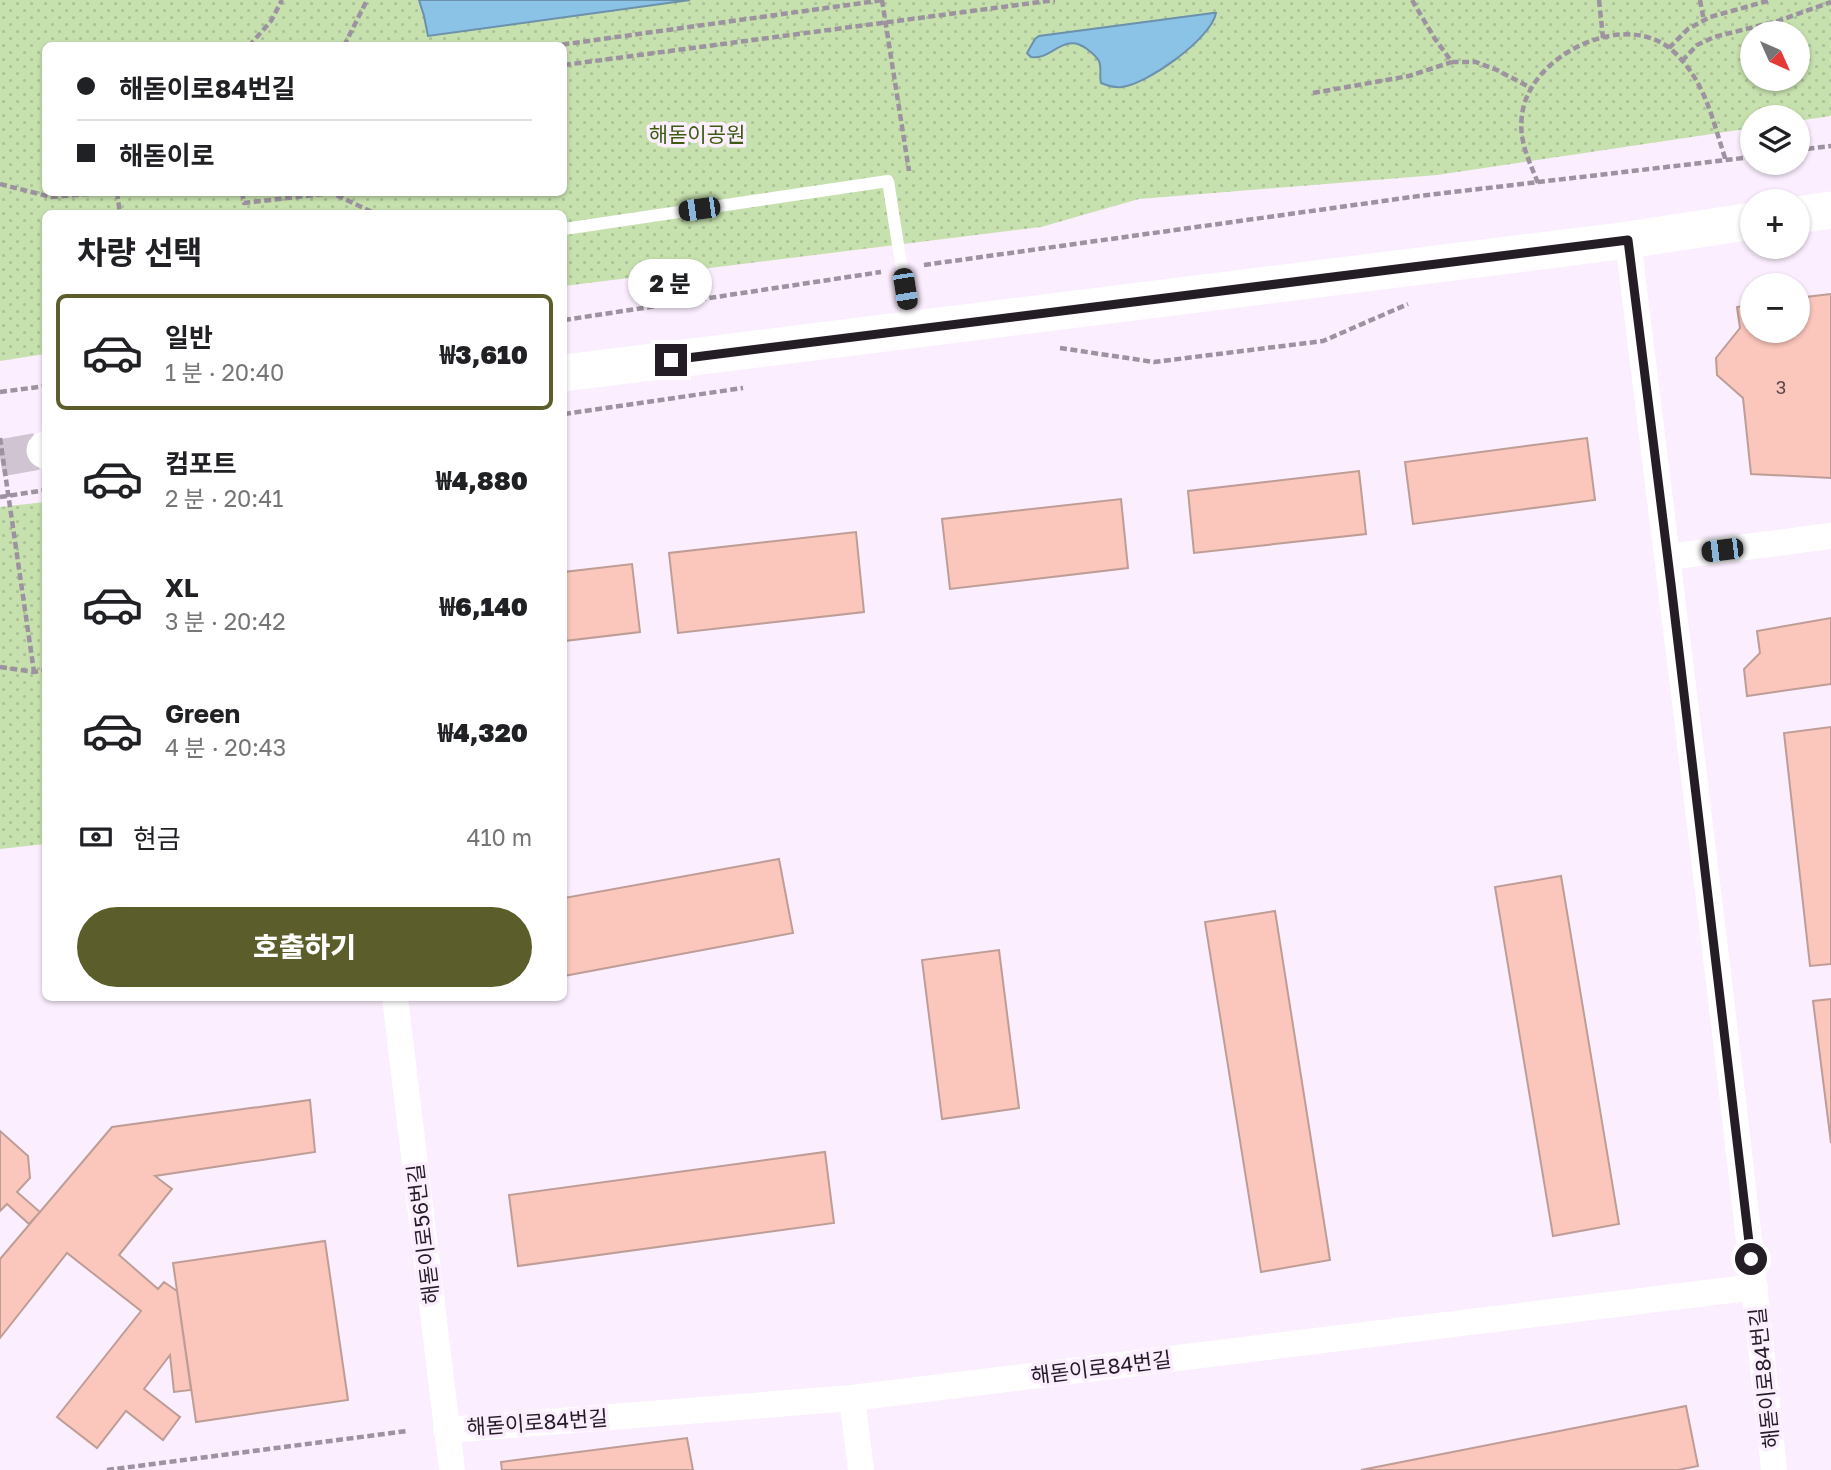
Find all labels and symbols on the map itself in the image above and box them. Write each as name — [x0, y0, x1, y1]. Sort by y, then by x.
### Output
north arrow — [1740, 21, 1810, 91]
park label: 해돋이공원 — [649, 121, 745, 147]
car — [677, 196, 722, 222]
callout: 2 분 — [629, 258, 713, 308]
car — [892, 267, 919, 311]
route end — [655, 344, 687, 376]
house number: 3 — [1776, 376, 1786, 398]
car — [1700, 537, 1745, 563]
street label: 해돋이로56번길 — [402, 1163, 444, 1305]
route start — [1735, 1243, 1767, 1275]
street label: 해돋이로84번길 — [1744, 1306, 1784, 1450]
street label: 해돋이로84번길 — [1029, 1345, 1173, 1389]
street label: 해돋이로84번길 — [465, 1404, 609, 1440]

